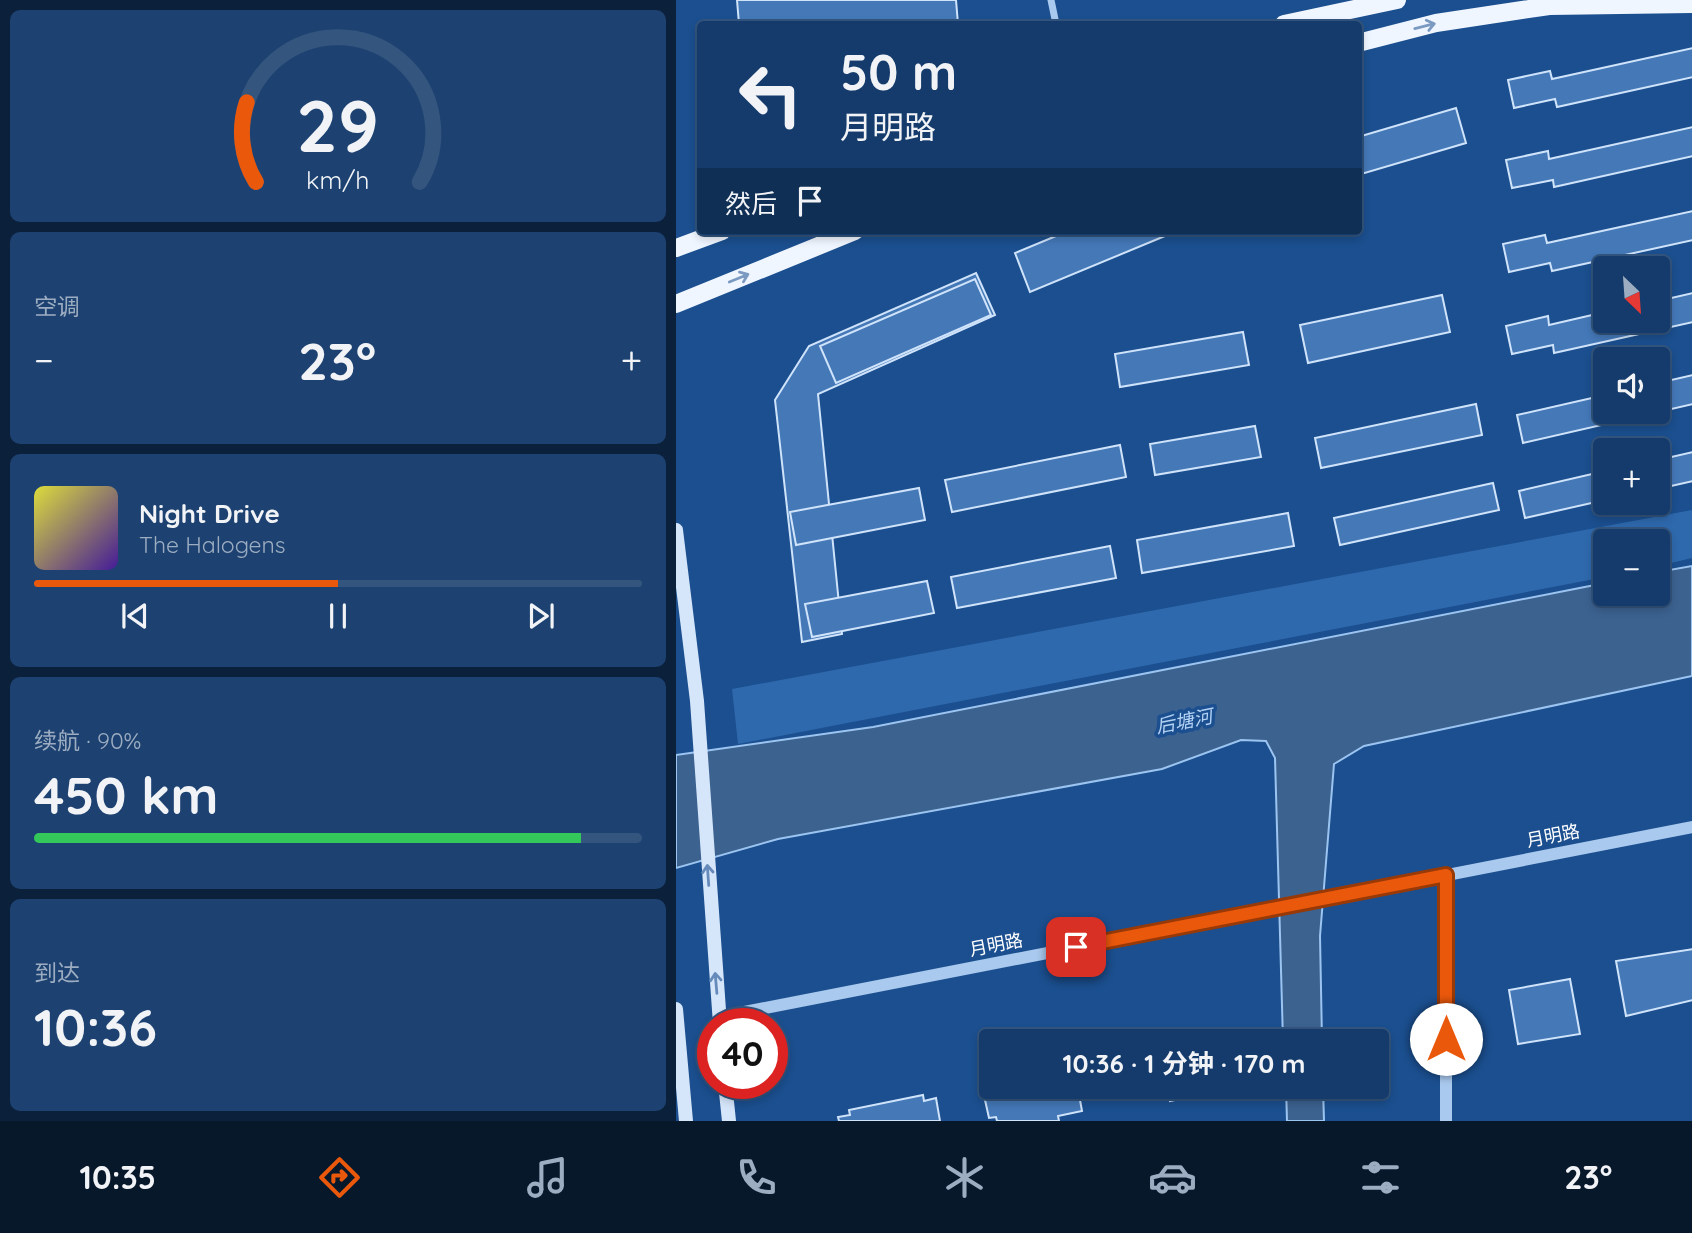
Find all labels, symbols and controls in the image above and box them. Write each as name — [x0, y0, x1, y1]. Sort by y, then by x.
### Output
one-way arrow — [1413, 19, 1436, 32]
text: 50 m — [840, 41, 957, 102]
icon: left — [725, 49, 816, 140]
text: 29 — [297, 79, 379, 170]
text: 月明路 — [840, 107, 936, 147]
text: km/h — [306, 164, 370, 195]
icon: arrive — [791, 182, 829, 220]
text: 然后 — [725, 187, 777, 220]
north arrow — [1593, 256, 1670, 332]
map controls — [1593, 256, 1670, 606]
one-way arrow — [728, 271, 750, 284]
text: 空调 — [34, 292, 80, 321]
text: 23° — [298, 328, 376, 393]
text: − — [34, 336, 54, 384]
text: + — [621, 336, 642, 384]
button: sound — [1593, 347, 1670, 424]
button: + — [1593, 438, 1670, 515]
text: Night Drive — [139, 497, 280, 530]
button: − — [1593, 529, 1670, 606]
text: The Halogens — [139, 530, 286, 559]
icon: previous — [116, 597, 154, 635]
icon: pause — [319, 597, 357, 635]
icon: next — [522, 597, 560, 635]
water label: 后塘河 — [1154, 703, 1218, 738]
text: 续航 · 90% — [34, 726, 141, 755]
text: 450 km — [34, 762, 219, 827]
street label: 月明路 — [1524, 819, 1582, 852]
one-way arrow — [701, 864, 714, 886]
pin — [1046, 917, 1106, 977]
street label: 月明路 — [967, 928, 1025, 961]
icon: arrive — [1057, 928, 1095, 966]
text: 到达 — [34, 958, 80, 987]
one-way arrow — [709, 972, 722, 995]
text: 10:36 — [34, 994, 157, 1059]
position arrow — [1409, 1002, 1483, 1076]
speed limit sign: 40 — [697, 1008, 788, 1099]
text: 10:36 · 1 分钟 · 170 m — [1062, 1047, 1306, 1080]
icon: directions — [315, 1153, 364, 1202]
icon: music — [523, 1153, 572, 1202]
icon: phone — [732, 1153, 781, 1202]
icon: climate — [940, 1153, 989, 1202]
icon: car — [1148, 1153, 1197, 1202]
icon: filters — [1356, 1153, 1405, 1202]
text: 10:35 — [80, 1157, 156, 1197]
text: 23° — [1564, 1157, 1612, 1197]

